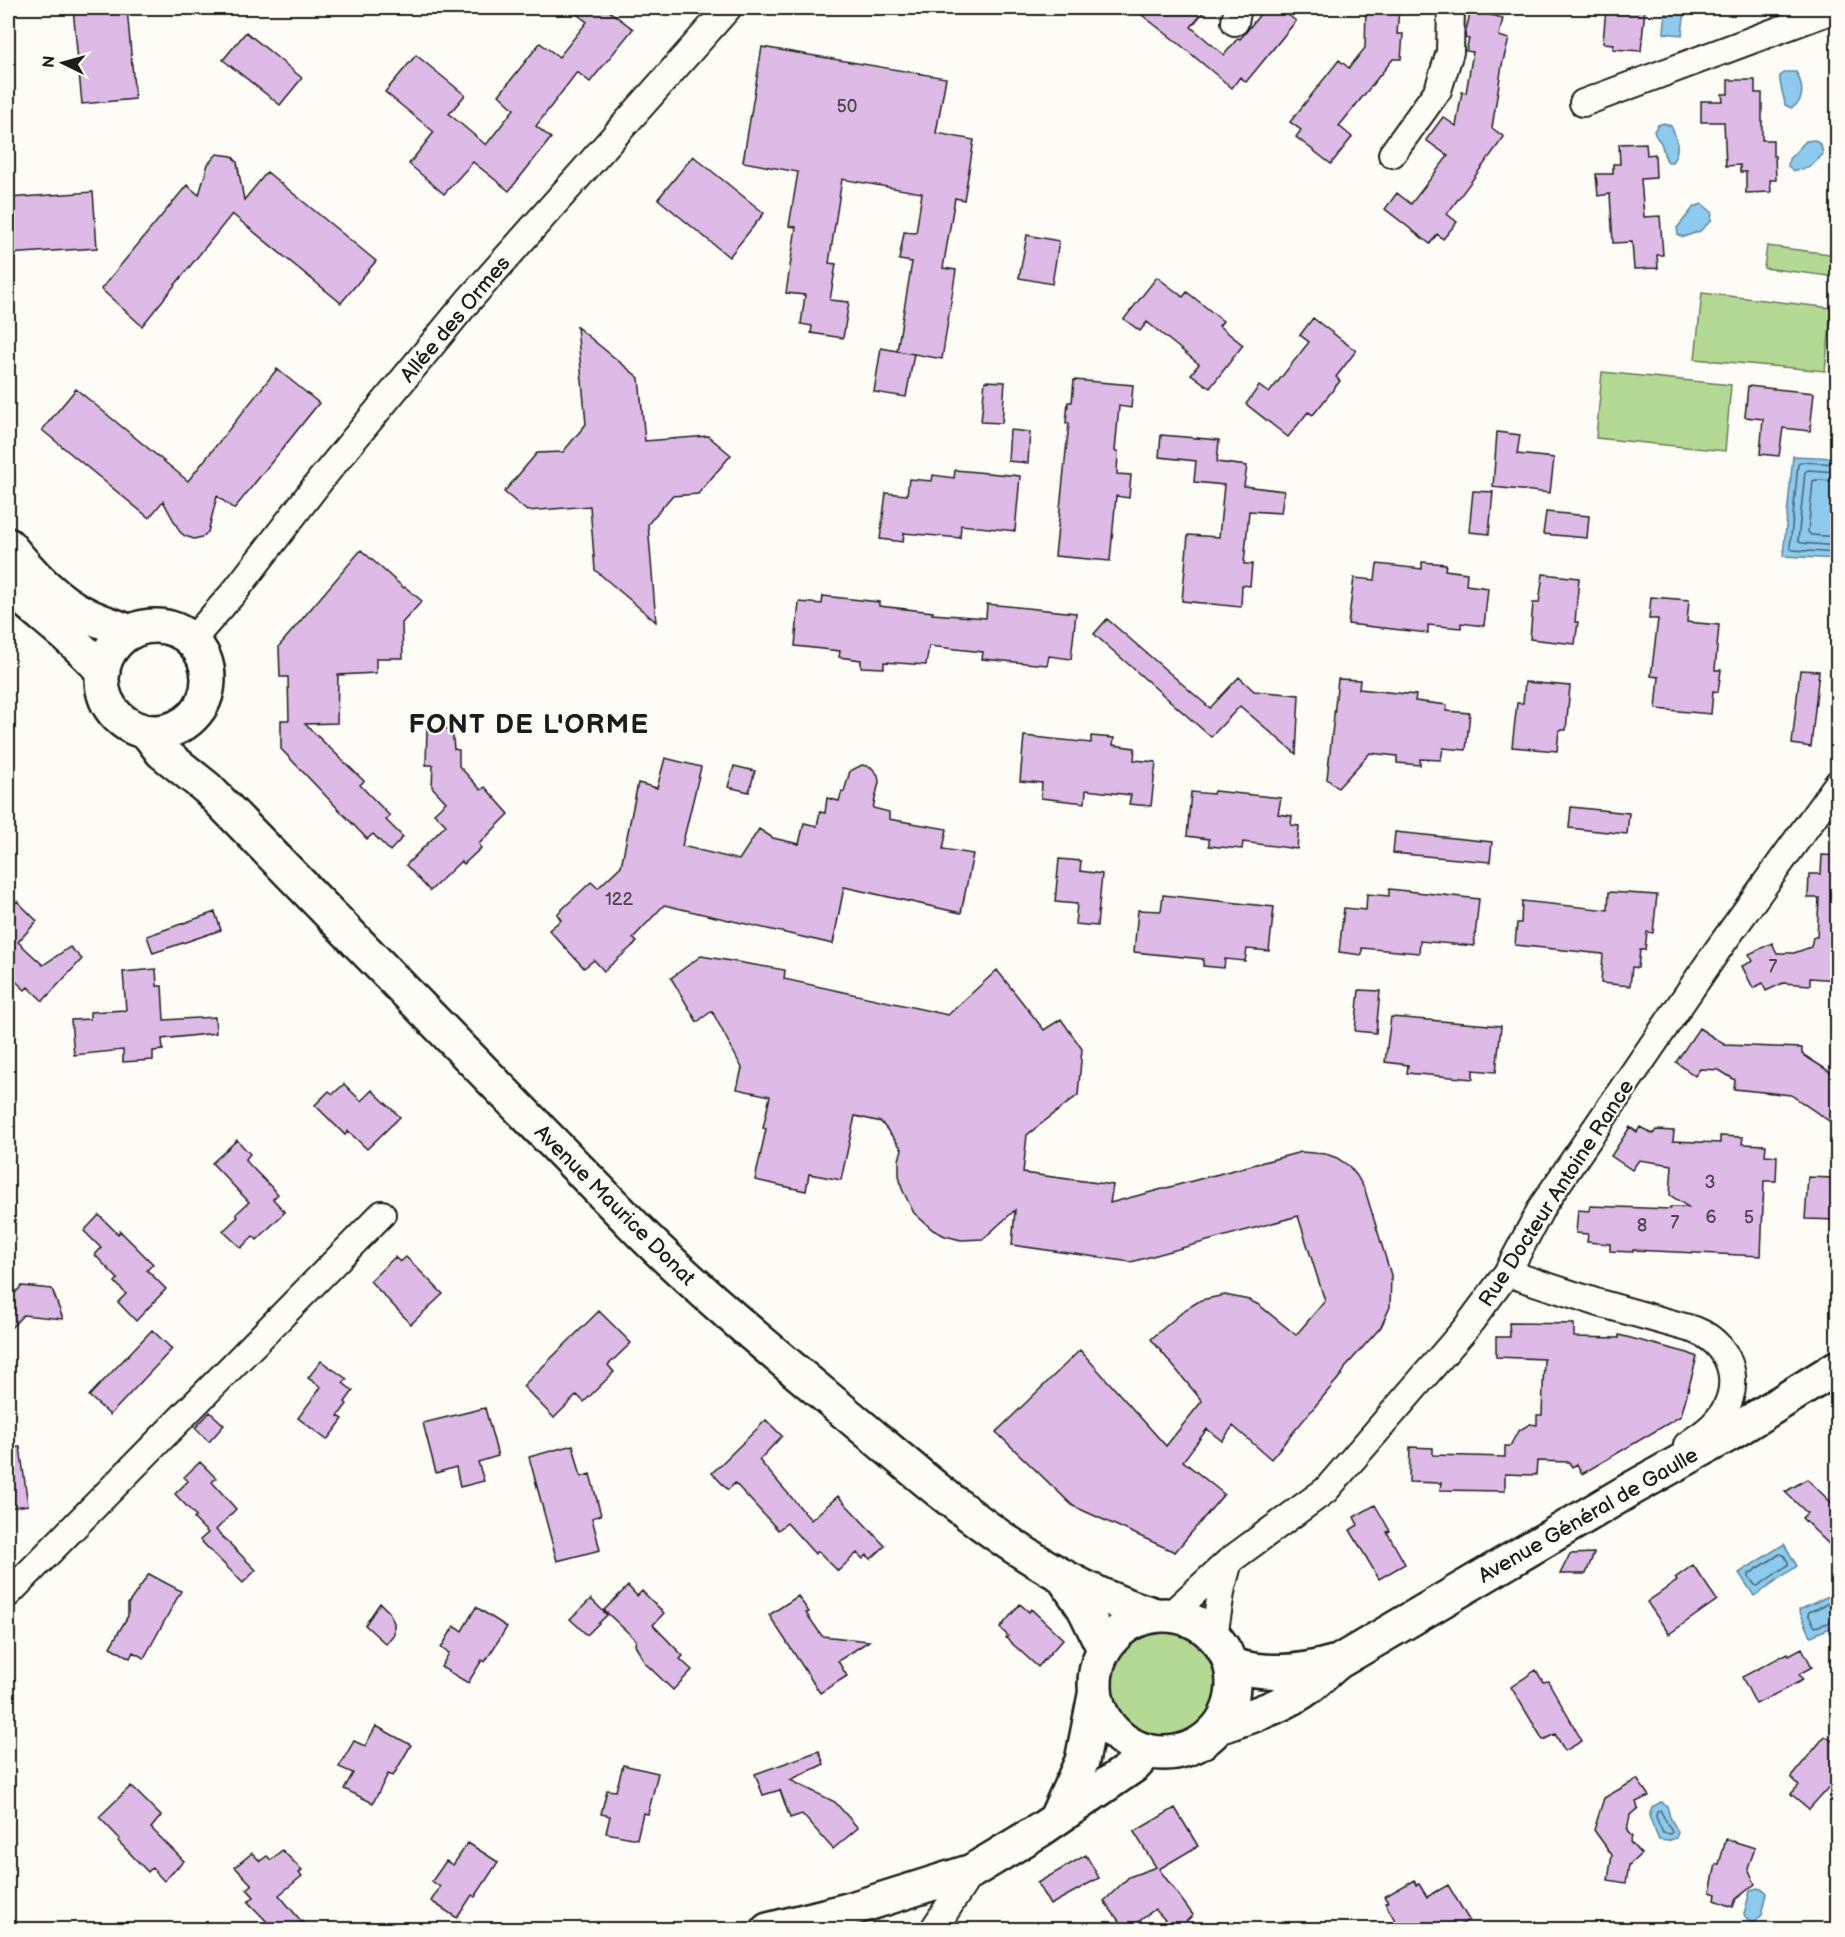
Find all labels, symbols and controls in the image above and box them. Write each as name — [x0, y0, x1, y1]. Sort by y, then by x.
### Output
north arrow — [33, 33, 93, 93]
text: N — [40, 55, 60, 69]
house number: 50 — [837, 96, 857, 117]
street label: Allée des Ormes — [395, 251, 515, 388]
district label: FONT DE L'ORME — [408, 709, 650, 741]
house number: 122 — [605, 889, 633, 910]
house number: 7 — [1769, 956, 1778, 977]
street label: Rue Docteur Antoine Rance — [1474, 1075, 1639, 1311]
street label: Avenue Maurice Donat — [529, 1120, 701, 1291]
house number: 3 — [1704, 1172, 1716, 1193]
house number: 6 — [1706, 1207, 1717, 1228]
house number: 5 — [1744, 1207, 1754, 1228]
house number: 7 — [1671, 1212, 1680, 1233]
house number: 8 — [1637, 1215, 1647, 1236]
street label: Avenue Général de Gaulle — [1474, 1442, 1703, 1589]

